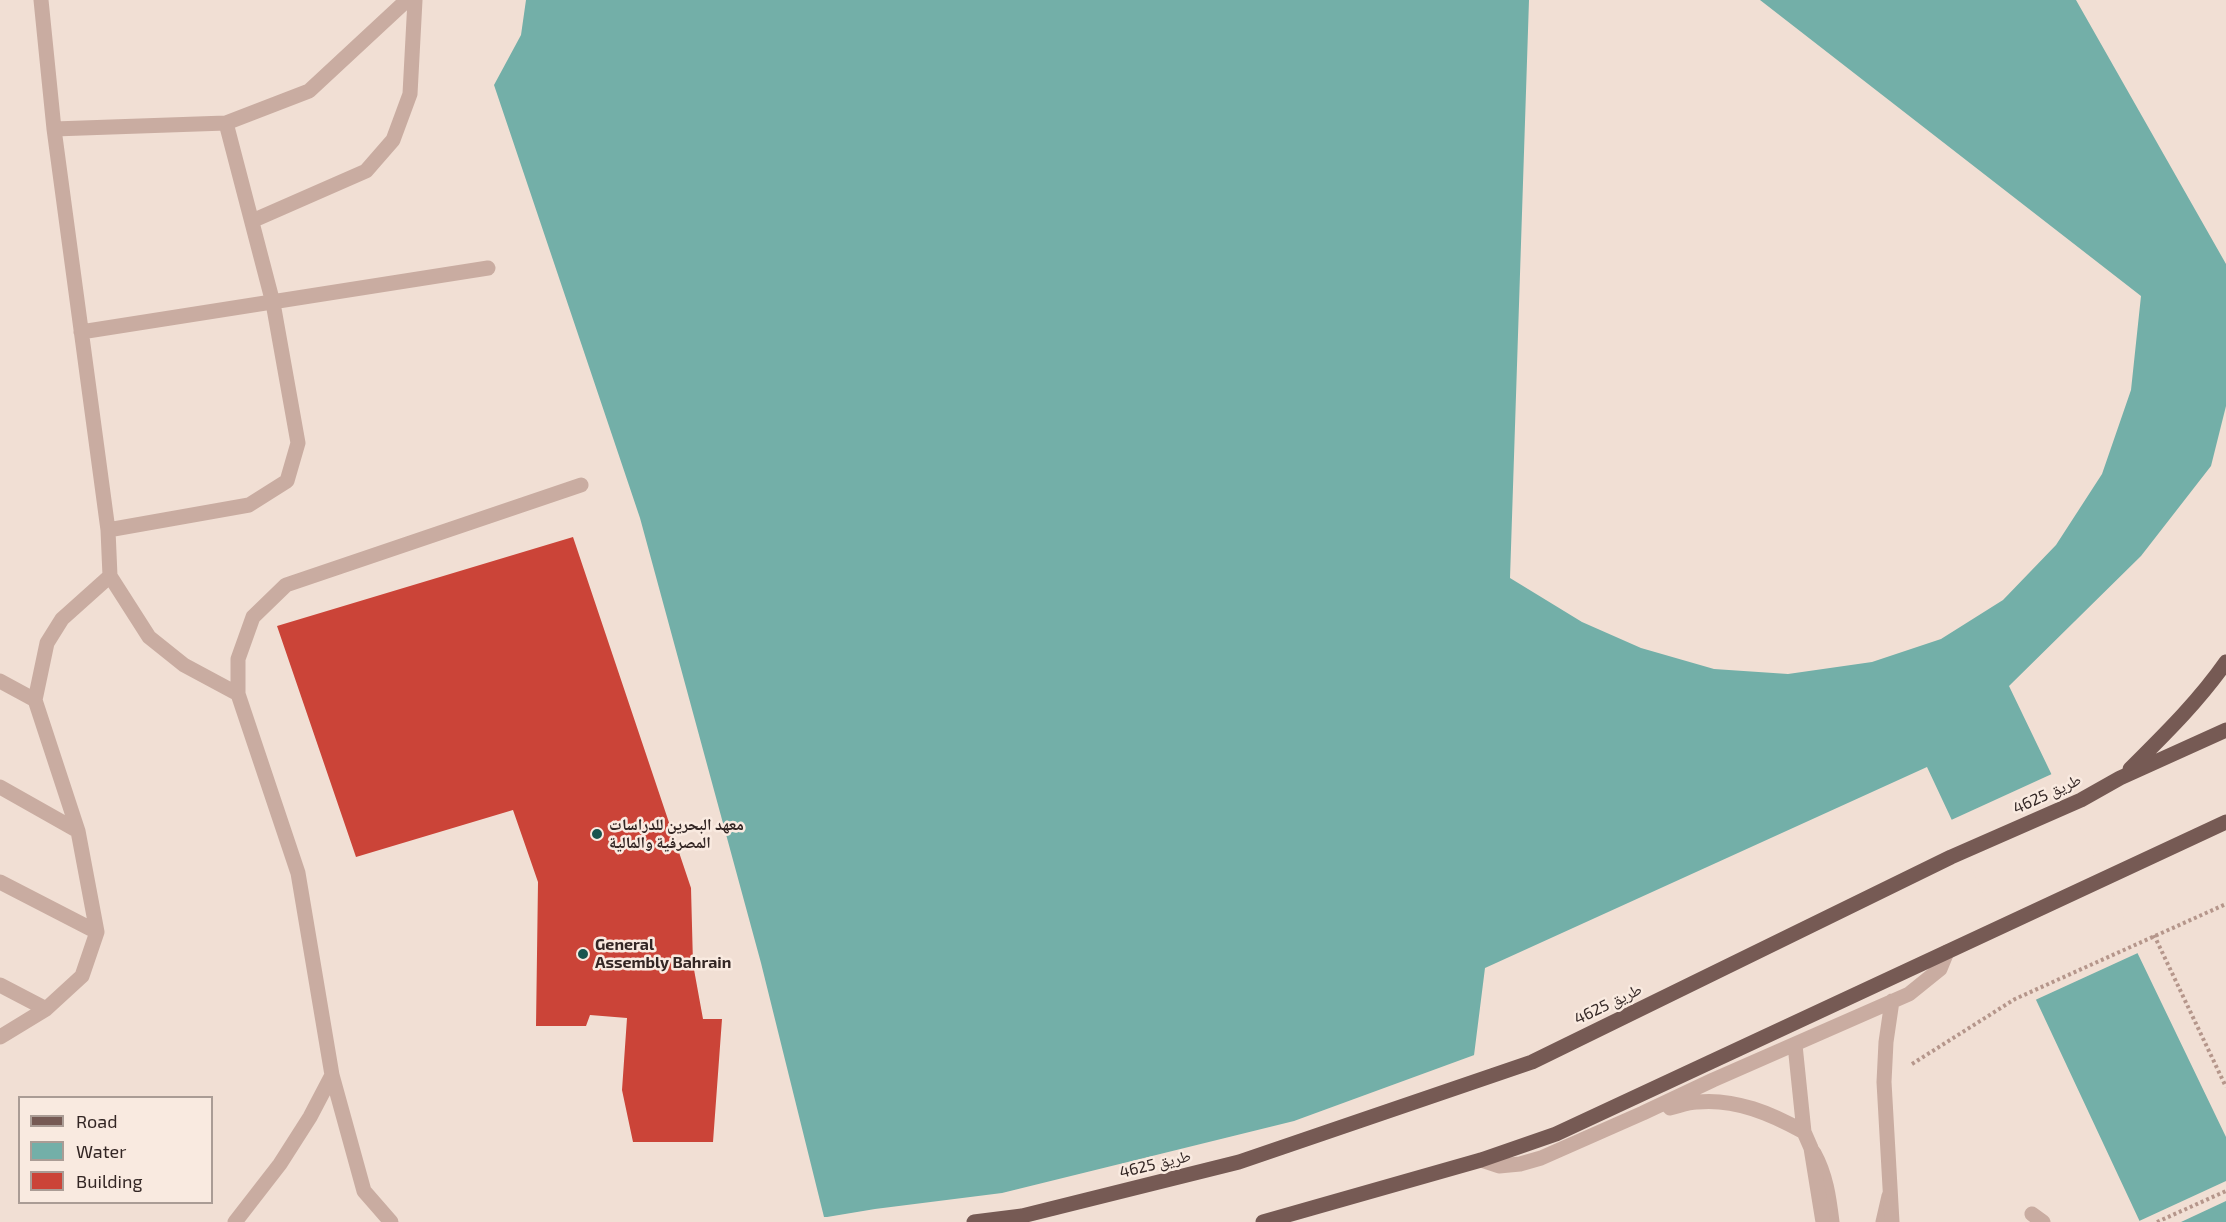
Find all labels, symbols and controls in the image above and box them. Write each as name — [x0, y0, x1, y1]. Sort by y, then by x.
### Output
street label: طريق 4625 — [2010, 770, 2084, 818]
place label: معهد البحرين للدراسات المصرفية والمالية — [609, 815, 744, 853]
marker: معهد البحرين للدراسات المصرفية والمالية — [590, 827, 604, 841]
place label: General Assembly Bahrain — [595, 935, 731, 973]
marker: General Assembly Bahrain — [576, 947, 590, 961]
street label: طريق 4625 — [1571, 979, 1645, 1029]
legend — [18, 1096, 213, 1204]
text: Road — [76, 1110, 117, 1132]
text: Water — [76, 1140, 126, 1162]
street label: طريق 4625 — [1117, 1146, 1193, 1182]
text: Building — [76, 1170, 143, 1192]

